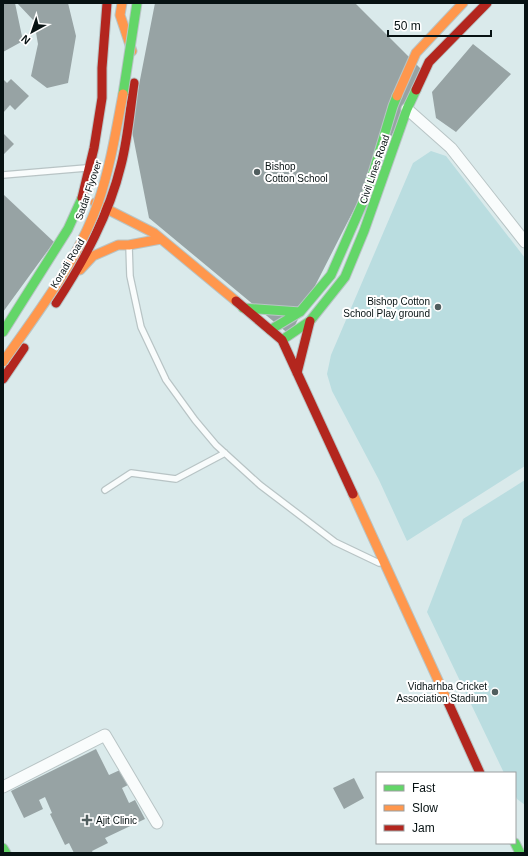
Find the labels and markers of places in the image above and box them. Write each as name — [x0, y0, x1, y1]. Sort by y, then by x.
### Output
place label: Bishop Cotton School — [265, 161, 328, 184]
marker: Bishop Cotton School — [252, 167, 262, 177]
place label: Bishop Cotton School Play ground — [343, 296, 430, 319]
marker: Bishop Cotton School Play ground — [433, 302, 443, 312]
place label: Vidharhba Cricket Association Stadium — [396, 681, 487, 704]
marker: Vidharhba Cricket Association Stadium — [490, 687, 500, 697]
marker: Ajit Clinic — [81, 814, 93, 826]
place label: Ajit Clinic — [96, 815, 137, 826]

